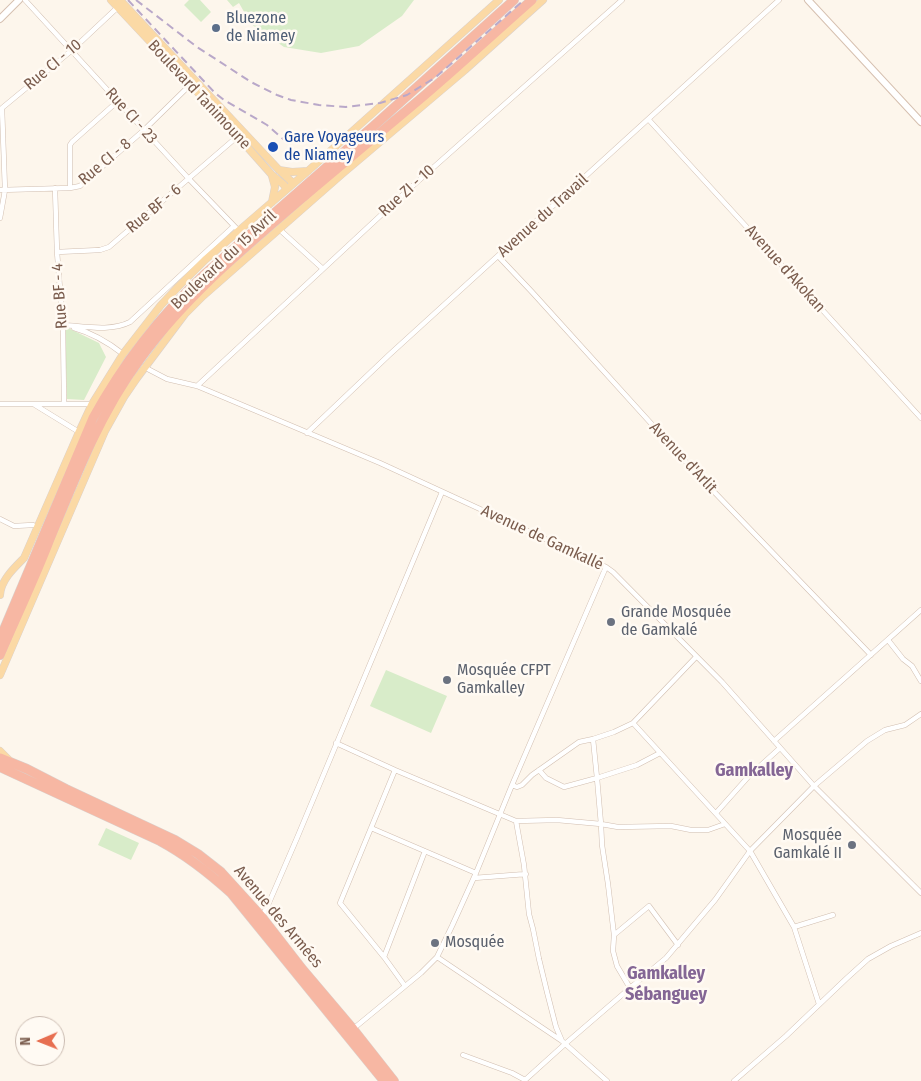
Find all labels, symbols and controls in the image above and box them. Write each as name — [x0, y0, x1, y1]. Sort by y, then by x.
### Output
place label: Bluezone de Niamey — [226, 9, 295, 47]
marker: Bluezone de Niamey — [210, 22, 222, 34]
street label: Rue CI - 10 — [20, 35, 86, 95]
street label: Boulevard Tanimoune — [144, 37, 254, 153]
street label: Rue CI - 23 — [101, 84, 161, 148]
place label: Gare Voyageurs de Niamey — [284, 128, 384, 166]
street label: Rue CI - 8 — [75, 135, 135, 189]
marker: Gare Voyageurs de Niamey — [266, 140, 280, 154]
street label: Rue ZI - 10 — [375, 161, 439, 221]
street label: Avenue du Travail — [494, 170, 592, 262]
street label: Rue BF - 6 — [123, 180, 185, 238]
street label: Boulevard du 15 Avril — [167, 206, 281, 314]
street label: Avenue d'Akokan — [741, 221, 829, 317]
street label: Rue BF - 4 — [48, 263, 72, 329]
street label: Avenue d'Arlit — [645, 418, 721, 498]
street label: Avenue de Gamkallé — [478, 501, 606, 575]
place label: Grande Mosquée de Gamkalé — [621, 603, 731, 641]
marker: Grande Mosquée de Gamkalé — [605, 616, 617, 628]
place label: Mosquée CFPT Gamkalley — [457, 661, 551, 699]
marker: Mosquée CFPT Gamkalley — [441, 674, 453, 686]
district label: Gamkalley — [715, 760, 793, 782]
place label: Mosquée Gamkalé II — [774, 826, 842, 864]
marker: Mosquée Gamkalé II — [846, 839, 858, 851]
street label: Avenue des Armées — [230, 862, 326, 972]
place label: Mosquée — [445, 933, 504, 953]
marker: Mosquée — [429, 937, 441, 949]
district label: Gamkalley Sébanguey — [625, 963, 707, 1006]
north arrow — [15, 1016, 65, 1066]
text: N — [17, 1037, 34, 1046]

